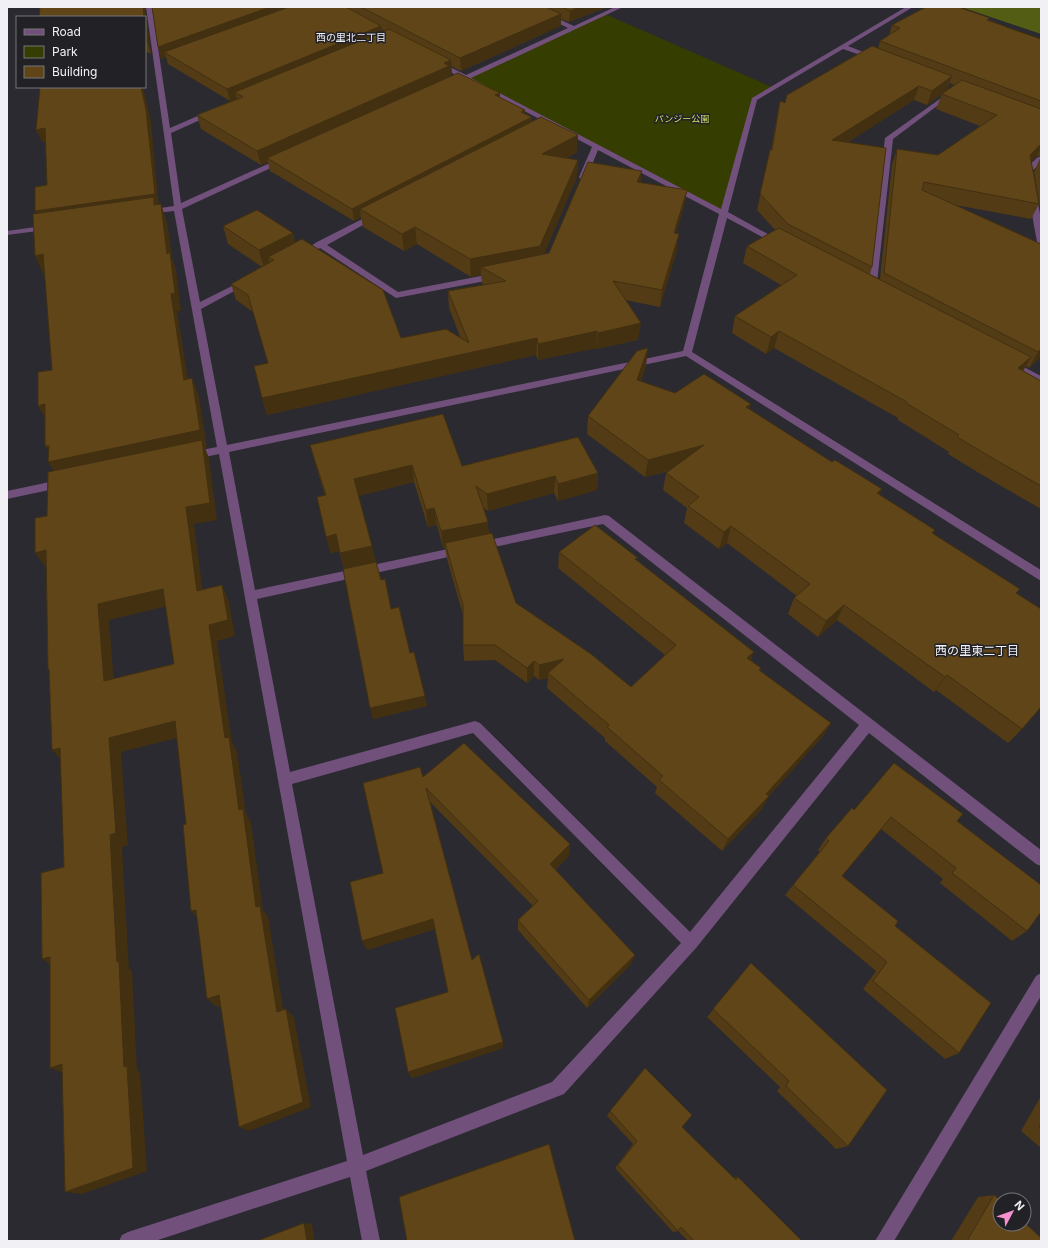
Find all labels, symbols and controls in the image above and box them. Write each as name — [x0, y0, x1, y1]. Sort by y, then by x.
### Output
legend — [16, 16, 146, 88]
text: Road — [52, 24, 81, 39]
district label: 西の里北二丁目 — [316, 31, 386, 43]
text: Park — [52, 44, 78, 59]
text: Building — [52, 64, 97, 79]
park label: パンジー公園 — [655, 113, 709, 124]
district label: 西の里東二丁目 — [935, 643, 1019, 658]
north arrow — [992, 1192, 1032, 1232]
text: N — [1012, 1198, 1028, 1213]

